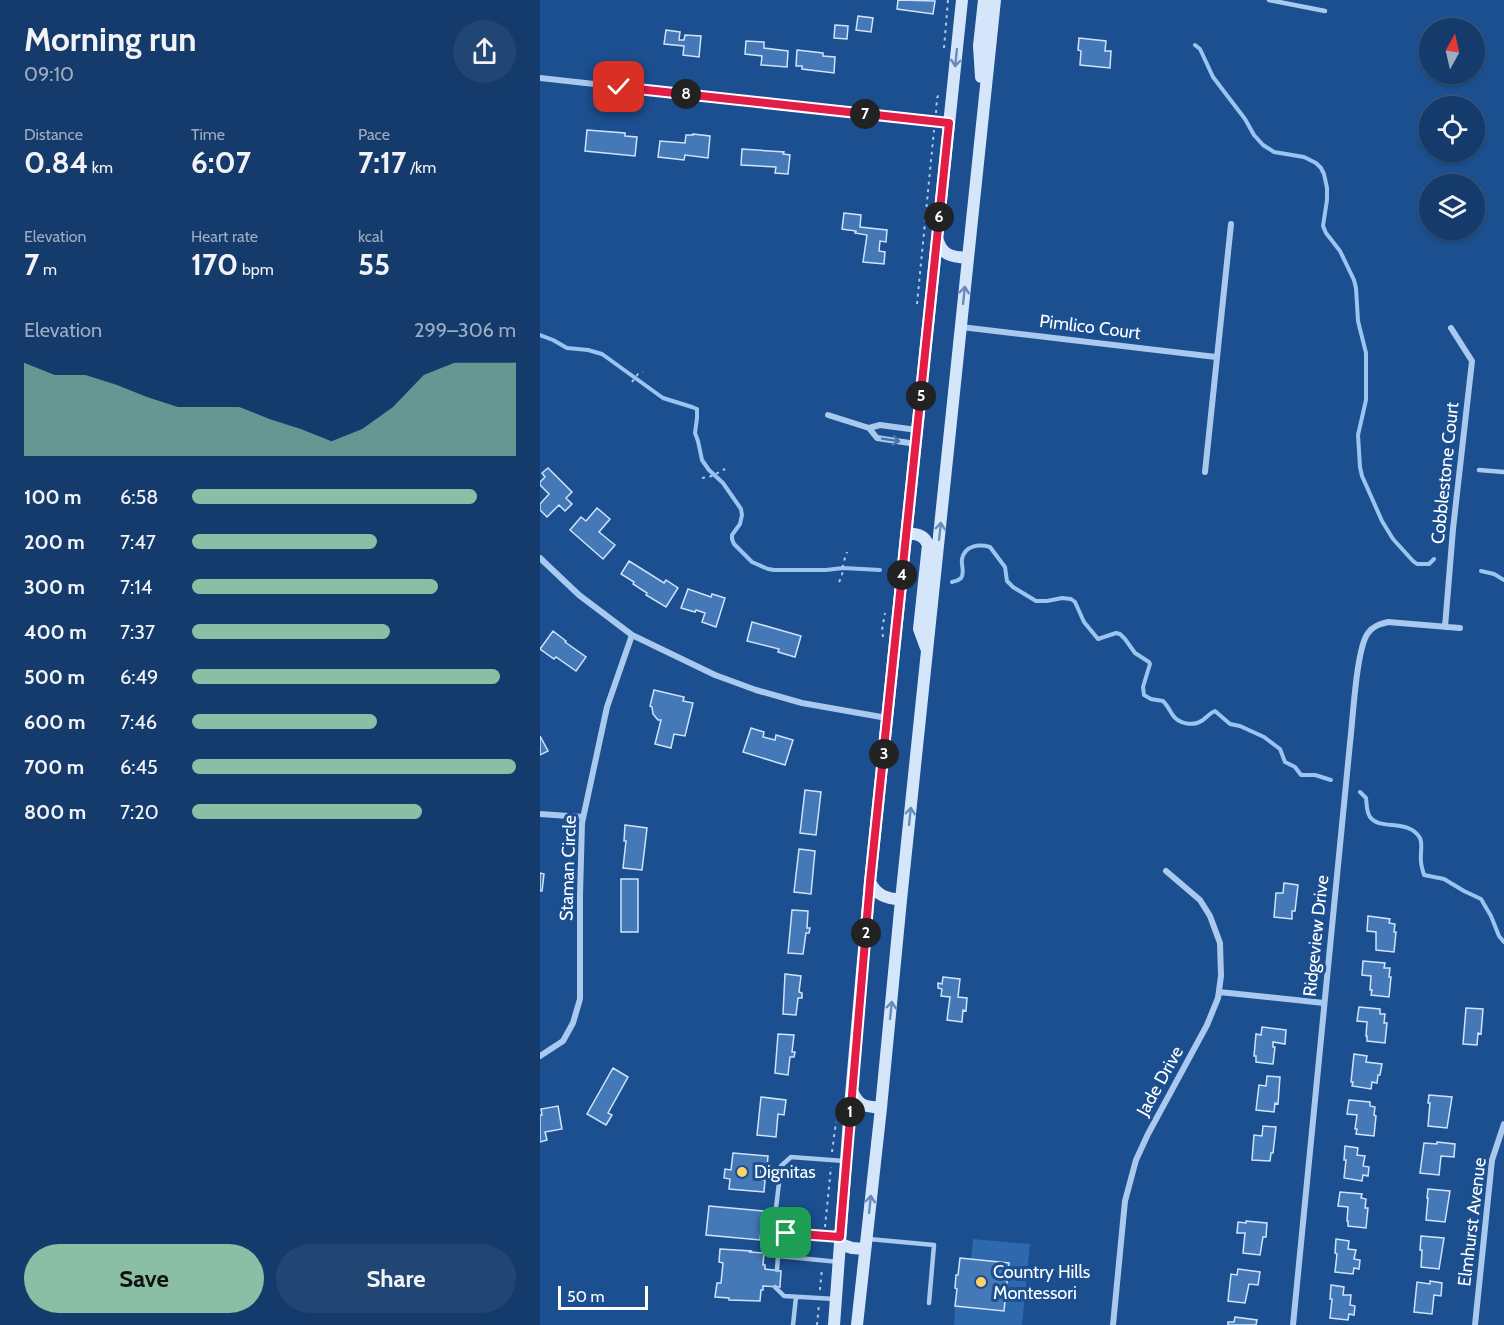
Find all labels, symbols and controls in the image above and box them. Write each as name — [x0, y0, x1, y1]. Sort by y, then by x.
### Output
north arrow — [1419, 18, 1485, 84]
map controls — [1419, 18, 1485, 240]
text: Morning run — [24, 19, 196, 59]
button: share — [453, 20, 516, 83]
one-way arrow — [950, 48, 961, 68]
pin — [593, 61, 644, 112]
text: 09:10 — [24, 62, 74, 86]
icon: check — [602, 70, 635, 103]
pin: 8 — [671, 79, 701, 109]
text: 8 — [681, 84, 691, 103]
button: locate — [1419, 96, 1485, 162]
pin: 7 — [850, 99, 880, 129]
text: 7 — [861, 104, 869, 123]
text: Distance — [24, 125, 83, 144]
text: Time — [191, 125, 225, 144]
text: Pace — [358, 125, 390, 144]
text: 0.84 — [24, 144, 88, 181]
text: 6:07 — [191, 144, 251, 181]
text: 7:17 — [358, 144, 406, 181]
text: km — [88, 158, 113, 177]
text: /km — [406, 158, 436, 177]
button: layers — [1419, 174, 1485, 240]
pin: 6 — [924, 202, 954, 232]
text: 6 — [935, 207, 944, 226]
text: Elevation — [24, 227, 87, 246]
text: Heart rate — [191, 227, 258, 246]
text: kcal — [358, 227, 384, 246]
text: 7 — [24, 246, 39, 283]
text: 170 — [191, 246, 238, 283]
text: 55 — [358, 246, 390, 283]
text: m — [39, 260, 57, 279]
text: bpm — [238, 260, 274, 279]
one-way arrow — [959, 286, 970, 306]
street label: Pimlico Court — [1038, 310, 1142, 344]
text: Elevation — [24, 318, 102, 342]
text: 299–306 m — [414, 318, 516, 342]
pin: 5 — [906, 381, 936, 411]
text: 5 — [917, 386, 925, 405]
street label: Cobblestone Court — [1427, 401, 1463, 545]
one-way arrow — [880, 434, 900, 445]
text: 100 m — [24, 485, 82, 509]
text: 6:58 — [120, 485, 158, 509]
one-way arrow — [935, 521, 946, 541]
text: 200 m — [24, 530, 85, 554]
text: 7:47 — [120, 530, 156, 554]
pin: 4 — [887, 560, 917, 590]
text: 4 — [897, 565, 907, 584]
text: 300 m — [24, 575, 85, 599]
text: 7:14 — [120, 575, 152, 599]
text: 400 m — [24, 620, 87, 644]
text: 7:37 — [120, 620, 155, 644]
text: 500 m — [24, 665, 85, 689]
text: 6:49 — [120, 665, 158, 689]
text: 600 m — [24, 710, 85, 734]
text: 7:46 — [120, 710, 157, 734]
pin: 3 — [869, 739, 899, 769]
text: 3 — [880, 744, 888, 763]
text: 700 m — [24, 755, 84, 779]
text: 6:45 — [120, 755, 158, 779]
text: 800 m — [24, 800, 86, 824]
text: 7:20 — [120, 800, 159, 824]
one-way arrow — [905, 807, 916, 827]
street label: Staman Circle — [555, 815, 581, 921]
street label: Ridgeview Drive — [1299, 874, 1333, 998]
pin: 2 — [851, 918, 881, 948]
text: 2 — [862, 923, 870, 942]
one-way arrow — [886, 1001, 897, 1021]
street label: Jade Drive — [1131, 1042, 1188, 1121]
pin: 1 — [835, 1097, 865, 1127]
text: 1 — [847, 1102, 853, 1121]
street label: Elmhurst Avenue — [1453, 1156, 1491, 1288]
place label: Dignitas — [754, 1161, 816, 1183]
marker: Dignitas — [735, 1165, 749, 1179]
one-way arrow — [865, 1195, 876, 1215]
pin — [760, 1207, 811, 1258]
icon: arrive — [769, 1216, 802, 1249]
button: Save — [24, 1244, 264, 1313]
button: Share — [276, 1244, 516, 1313]
place label: Country Hills Montessori — [993, 1261, 1090, 1304]
marker: Country Hills Montessori — [974, 1275, 988, 1289]
scale bar — [558, 1283, 648, 1310]
text: 50 m — [567, 1287, 604, 1306]

